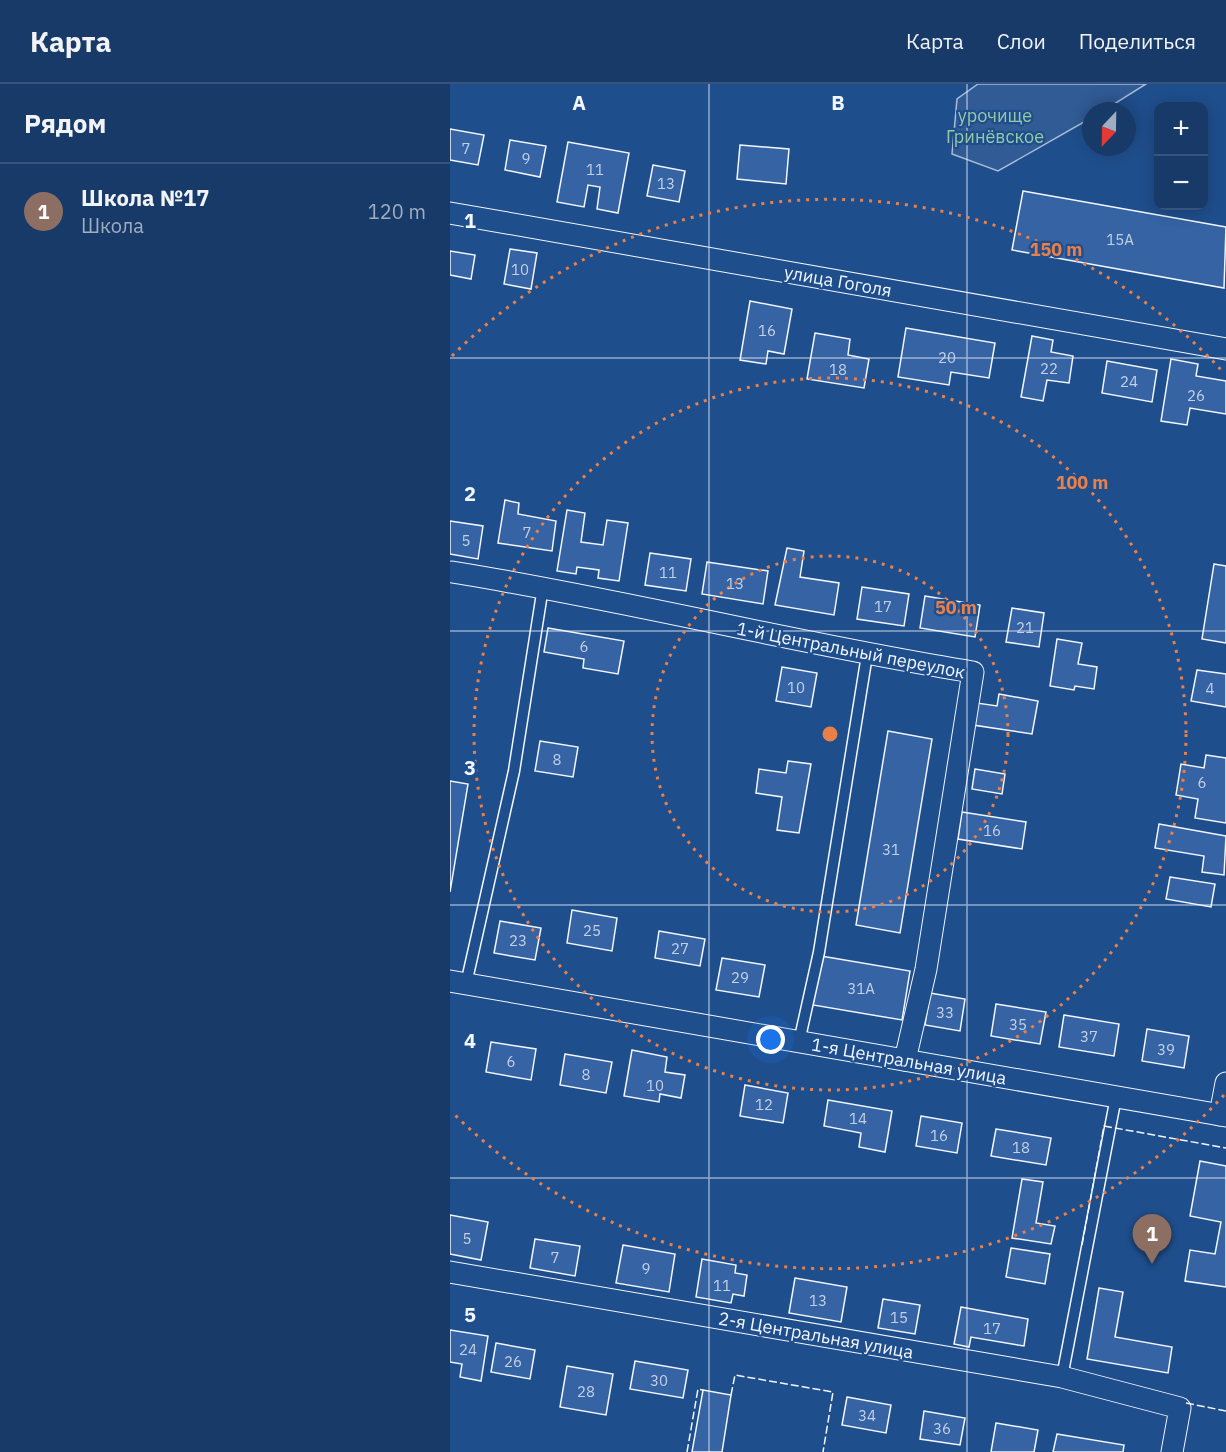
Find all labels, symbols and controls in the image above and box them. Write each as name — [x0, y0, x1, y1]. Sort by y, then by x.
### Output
text: Карта — [30, 23, 111, 60]
text: Карта — [906, 27, 964, 55]
text: Слои — [997, 27, 1046, 55]
text: Поделиться — [1079, 27, 1196, 55]
text: A — [572, 89, 586, 116]
text: B — [831, 89, 845, 116]
north arrow — [1082, 102, 1136, 156]
map controls — [1154, 102, 1208, 210]
button: + — [1154, 102, 1208, 156]
park label: урочище Гринёвское — [946, 104, 1044, 148]
text: Рядом — [24, 106, 106, 140]
house number: 7 — [461, 139, 471, 158]
house number: 9 — [521, 149, 531, 168]
button: − — [1154, 156, 1208, 210]
house number: 11 — [586, 160, 604, 179]
house number: 13 — [657, 174, 675, 193]
text: Школа №17 — [81, 183, 210, 212]
text: 1 — [38, 198, 50, 225]
text: 120 m — [368, 198, 426, 225]
text: 1 — [464, 207, 476, 234]
text: Школа — [81, 212, 144, 239]
house number: 15А — [1106, 230, 1134, 249]
text: 150 m — [1030, 238, 1082, 261]
house number: 10 — [511, 260, 529, 279]
street label: улица Гоголя — [782, 260, 894, 302]
house number: 16 — [758, 321, 776, 340]
house number: 20 — [938, 348, 956, 367]
house number: 22 — [1040, 359, 1058, 378]
house number: 18 — [829, 360, 847, 379]
house number: 24 — [1120, 372, 1138, 391]
house number: 26 — [1187, 386, 1205, 405]
text: 100 m — [1056, 471, 1108, 494]
text: 2 — [464, 480, 476, 507]
house number: 7 — [522, 523, 532, 542]
house number: 5 — [461, 531, 471, 550]
house number: 11 — [659, 563, 677, 582]
house number: 13 — [726, 574, 744, 593]
text: 50 m — [935, 596, 977, 619]
house number: 17 — [874, 597, 892, 616]
street label: 1-й Центральный переулок — [735, 617, 967, 683]
house number: 21 — [1016, 618, 1034, 637]
house number: 6 — [579, 637, 589, 656]
house number: 10 — [787, 678, 805, 697]
house number: 4 — [1205, 679, 1215, 698]
centre of rings — [820, 724, 840, 744]
house number: 8 — [552, 750, 562, 769]
text: 3 — [464, 754, 476, 781]
house number: 6 — [1197, 773, 1207, 792]
house number: 16 — [983, 821, 1001, 840]
house number: 31 — [882, 840, 900, 859]
house number: 25 — [583, 921, 601, 940]
house number: 23 — [509, 931, 527, 950]
house number: 27 — [671, 939, 689, 958]
house number: 29 — [731, 968, 749, 987]
house number: 31А — [847, 979, 875, 998]
house number: 33 — [936, 1003, 954, 1022]
house number: 35 — [1009, 1015, 1027, 1034]
your location — [756, 1025, 785, 1054]
text: 4 — [464, 1027, 476, 1054]
house number: 37 — [1080, 1027, 1098, 1046]
street label: 1-я Центральная улица — [810, 1033, 1009, 1090]
house number: 39 — [1157, 1040, 1175, 1059]
house number: 6 — [506, 1052, 516, 1071]
house number: 8 — [581, 1065, 591, 1084]
house number: 10 — [646, 1076, 664, 1095]
house number: 12 — [755, 1095, 773, 1114]
house number: 14 — [849, 1109, 867, 1128]
house number: 16 — [930, 1126, 948, 1145]
house number: 18 — [1012, 1138, 1030, 1157]
pin: 1 — [1132, 1214, 1172, 1264]
house number: 5 — [462, 1229, 472, 1248]
house number: 7 — [550, 1248, 560, 1267]
house number: 9 — [641, 1259, 651, 1278]
house number: 11 — [713, 1276, 731, 1295]
house number: 13 — [809, 1291, 827, 1310]
text: 5 — [464, 1301, 476, 1328]
street label: 2-я Центральная улица — [717, 1307, 916, 1364]
house number: 15 — [890, 1308, 908, 1327]
house number: 17 — [983, 1319, 1001, 1338]
house number: 24 — [459, 1340, 477, 1359]
house number: 26 — [504, 1352, 522, 1371]
house number: 30 — [650, 1371, 668, 1390]
house number: 28 — [577, 1382, 595, 1401]
house number: 34 — [858, 1406, 876, 1425]
house number: 36 — [933, 1419, 951, 1438]

